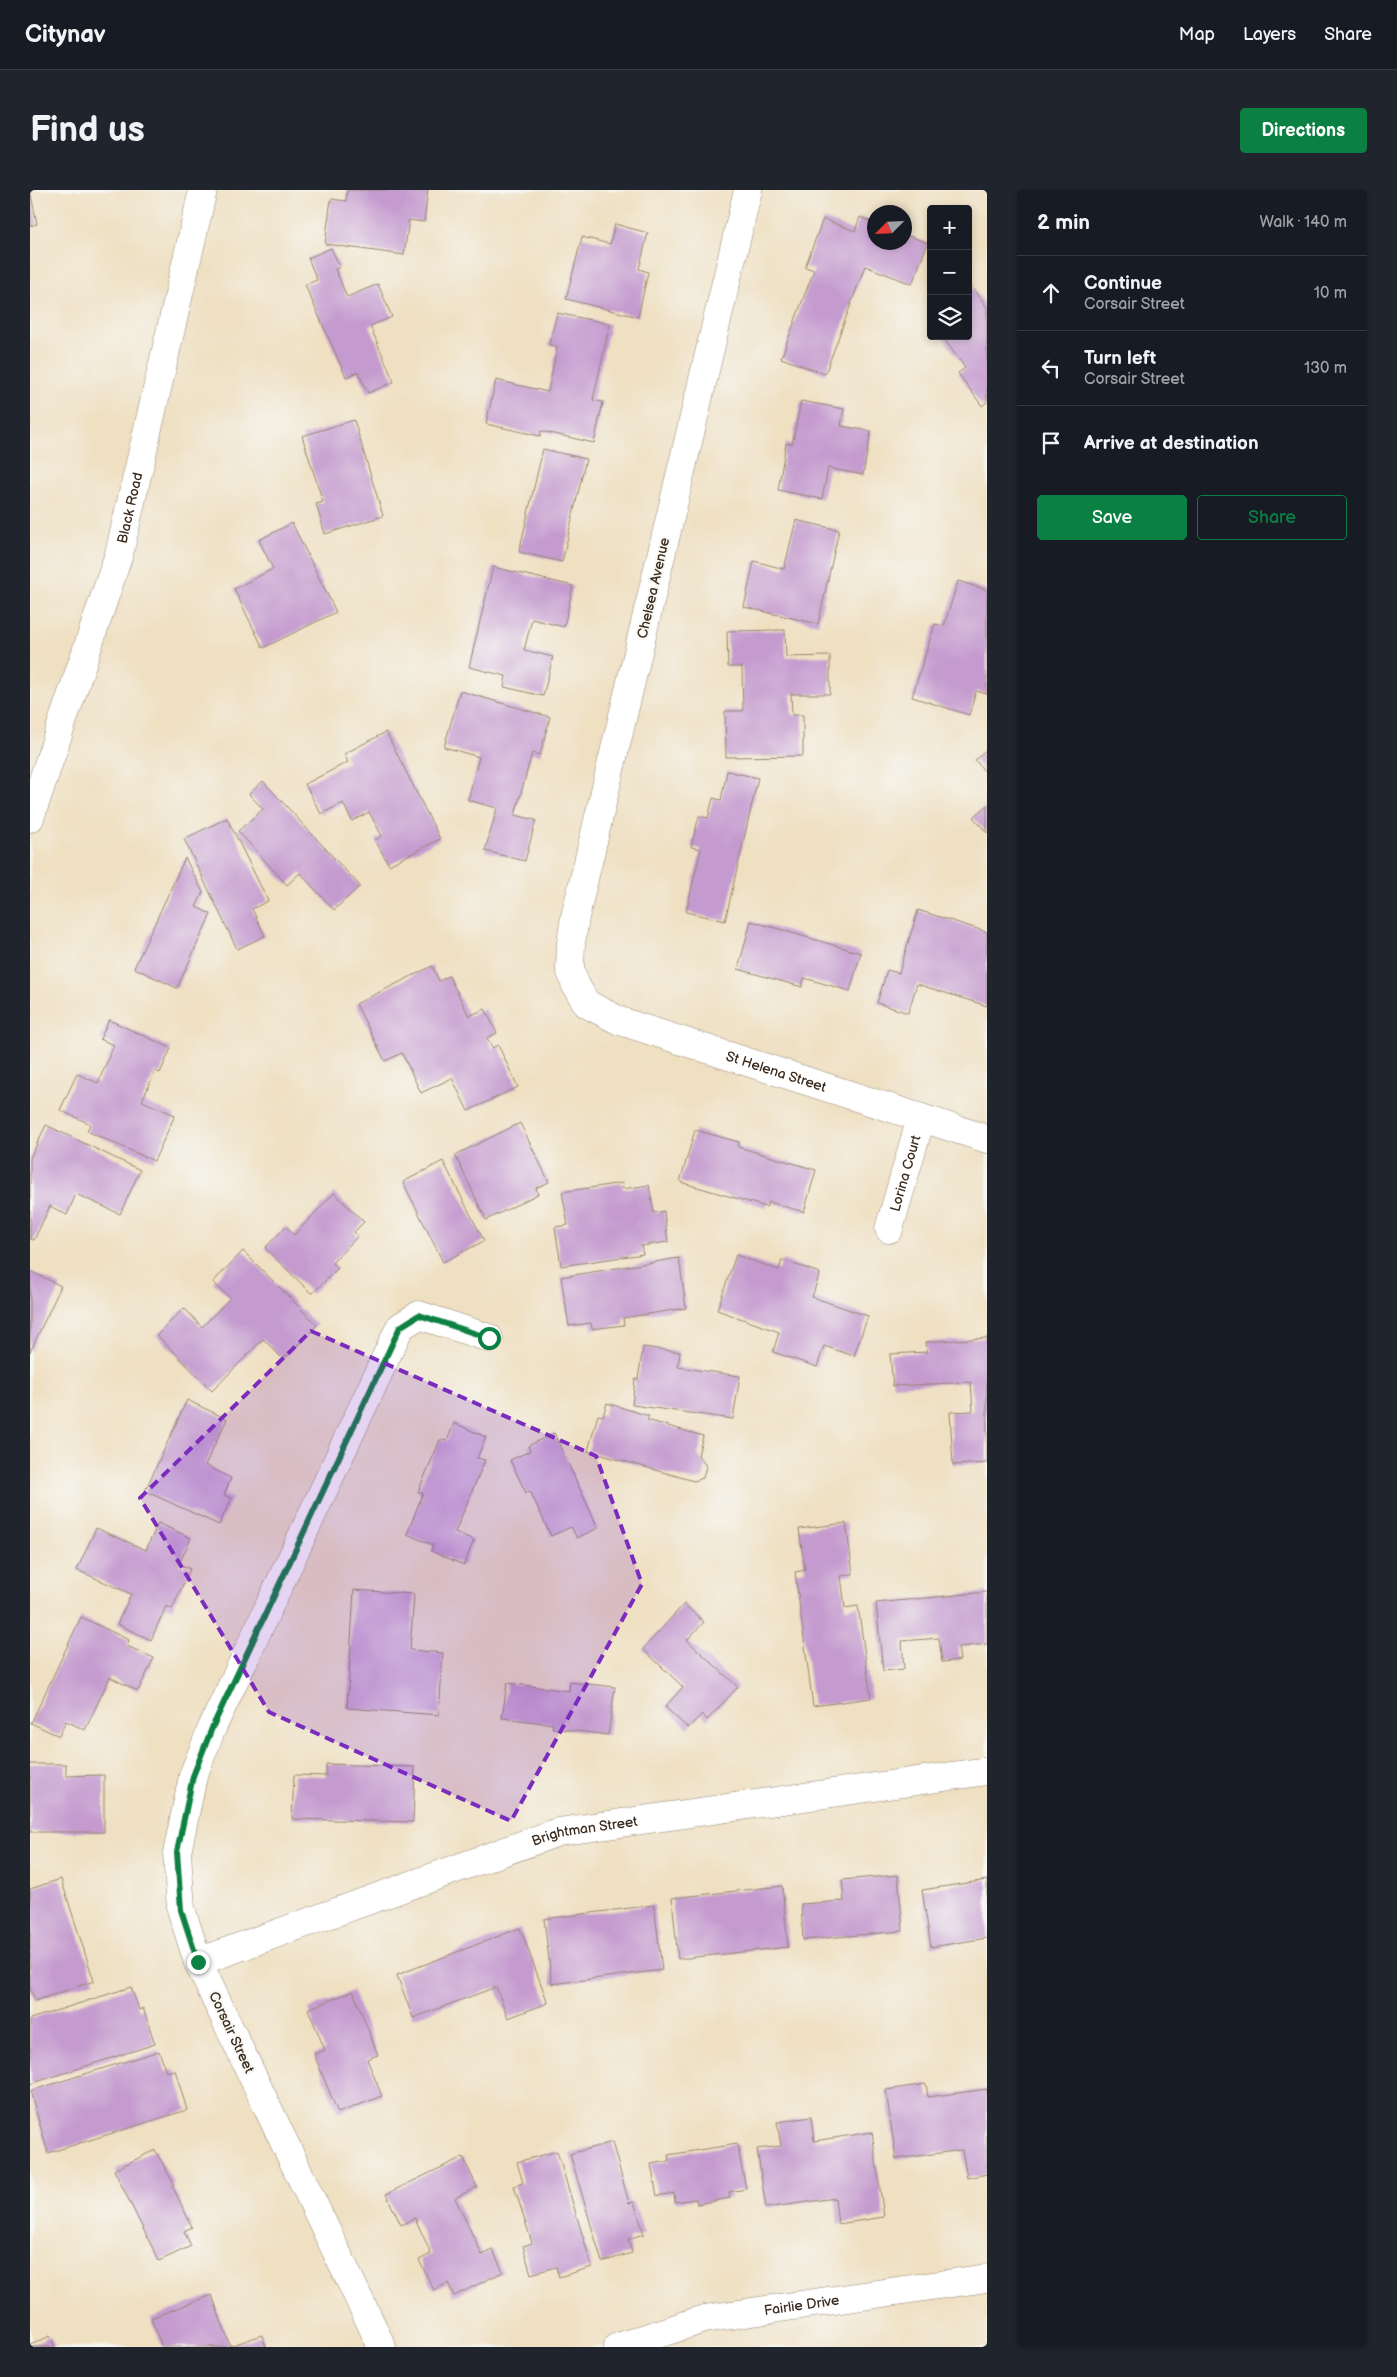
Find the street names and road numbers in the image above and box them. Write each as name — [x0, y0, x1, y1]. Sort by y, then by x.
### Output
street label: Black Road — [114, 471, 147, 545]
street label: Chelsea Avenue — [634, 536, 673, 640]
street label: St Helena Street — [724, 1048, 829, 1096]
street label: Lorina Court — [886, 1133, 925, 1214]
street label: Brightman Street — [529, 1813, 639, 1850]
street label: Corsair Street — [205, 1989, 258, 2076]
street label: Fairlie Drive — [763, 2292, 840, 2319]

